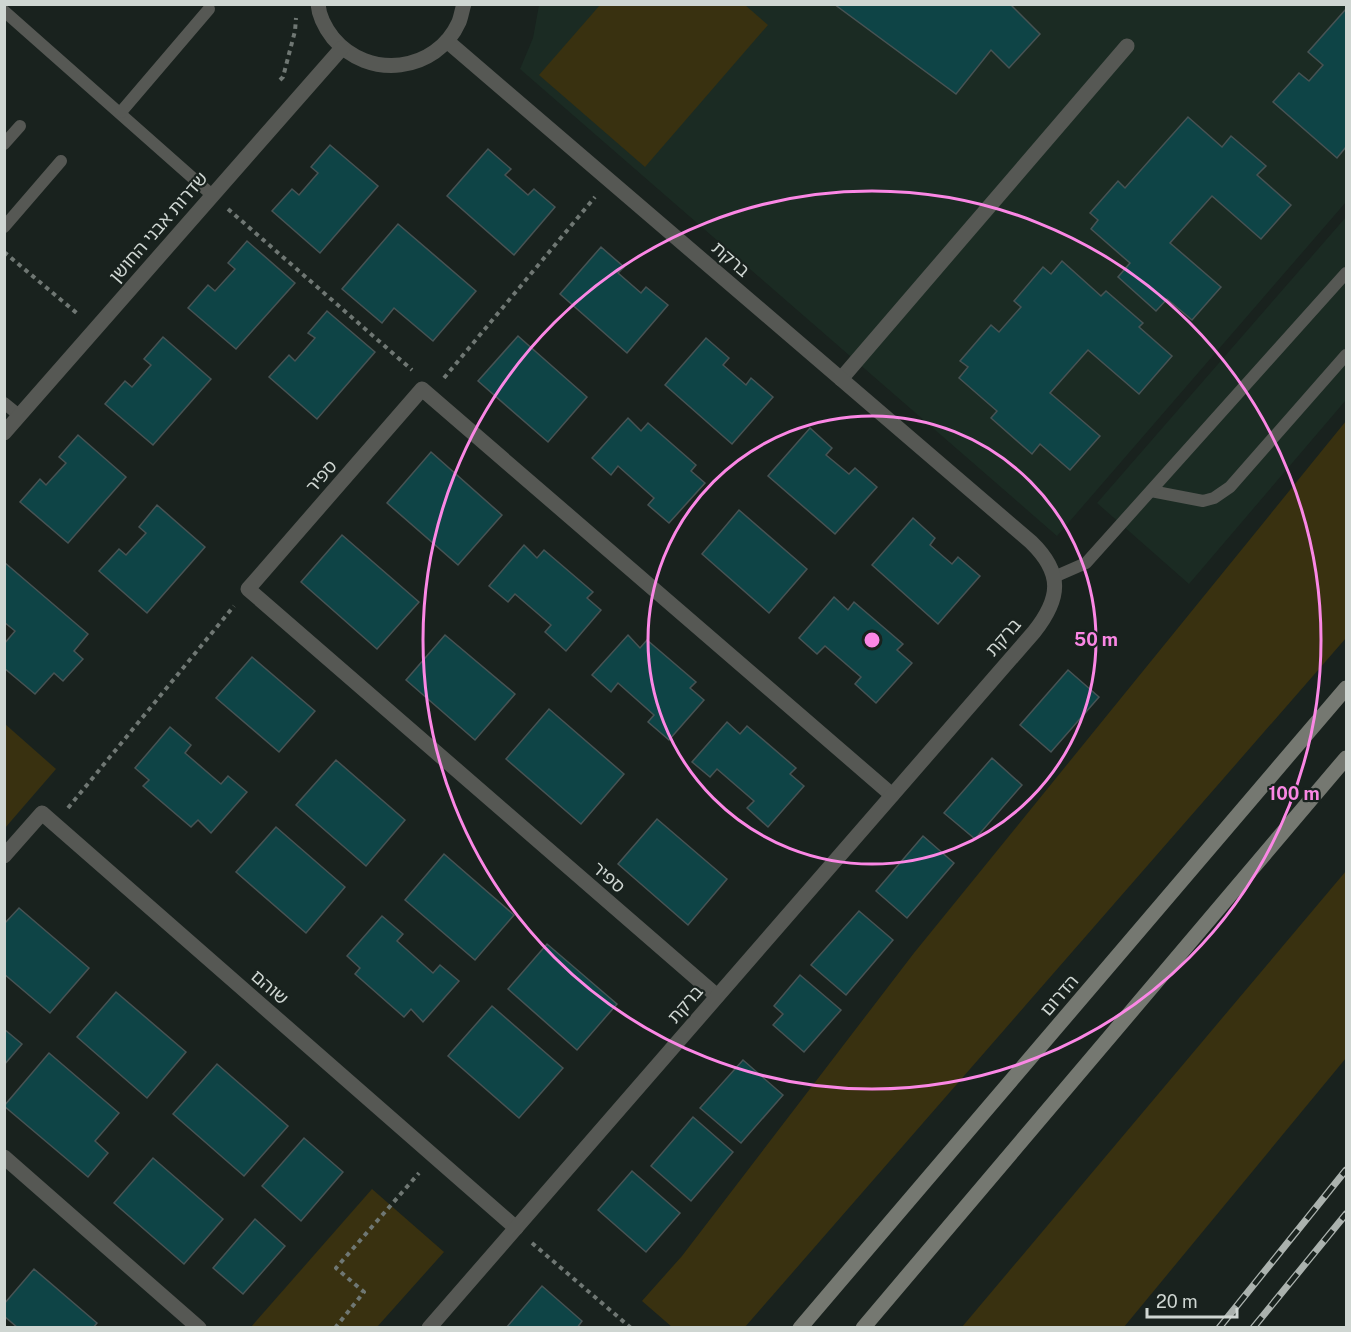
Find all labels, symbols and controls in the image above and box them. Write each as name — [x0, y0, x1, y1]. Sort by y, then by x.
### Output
street label: שדרות אבני החושן — [104, 168, 212, 286]
street label: ברקת — [708, 237, 754, 281]
street label: ספיר — [301, 455, 341, 497]
street label: ברקת — [981, 614, 1025, 660]
text: 50 m — [1074, 629, 1118, 650]
centre of rings — [862, 630, 882, 650]
text: 100 m — [1268, 783, 1320, 804]
street label: ספיר — [588, 857, 630, 897]
street label: שוהם — [247, 965, 293, 1009]
street label: הדרום — [1036, 970, 1082, 1020]
street label: ברקת — [663, 981, 707, 1027]
scale bar — [1147, 1281, 1237, 1319]
text: 20 m — [1156, 1291, 1198, 1312]

